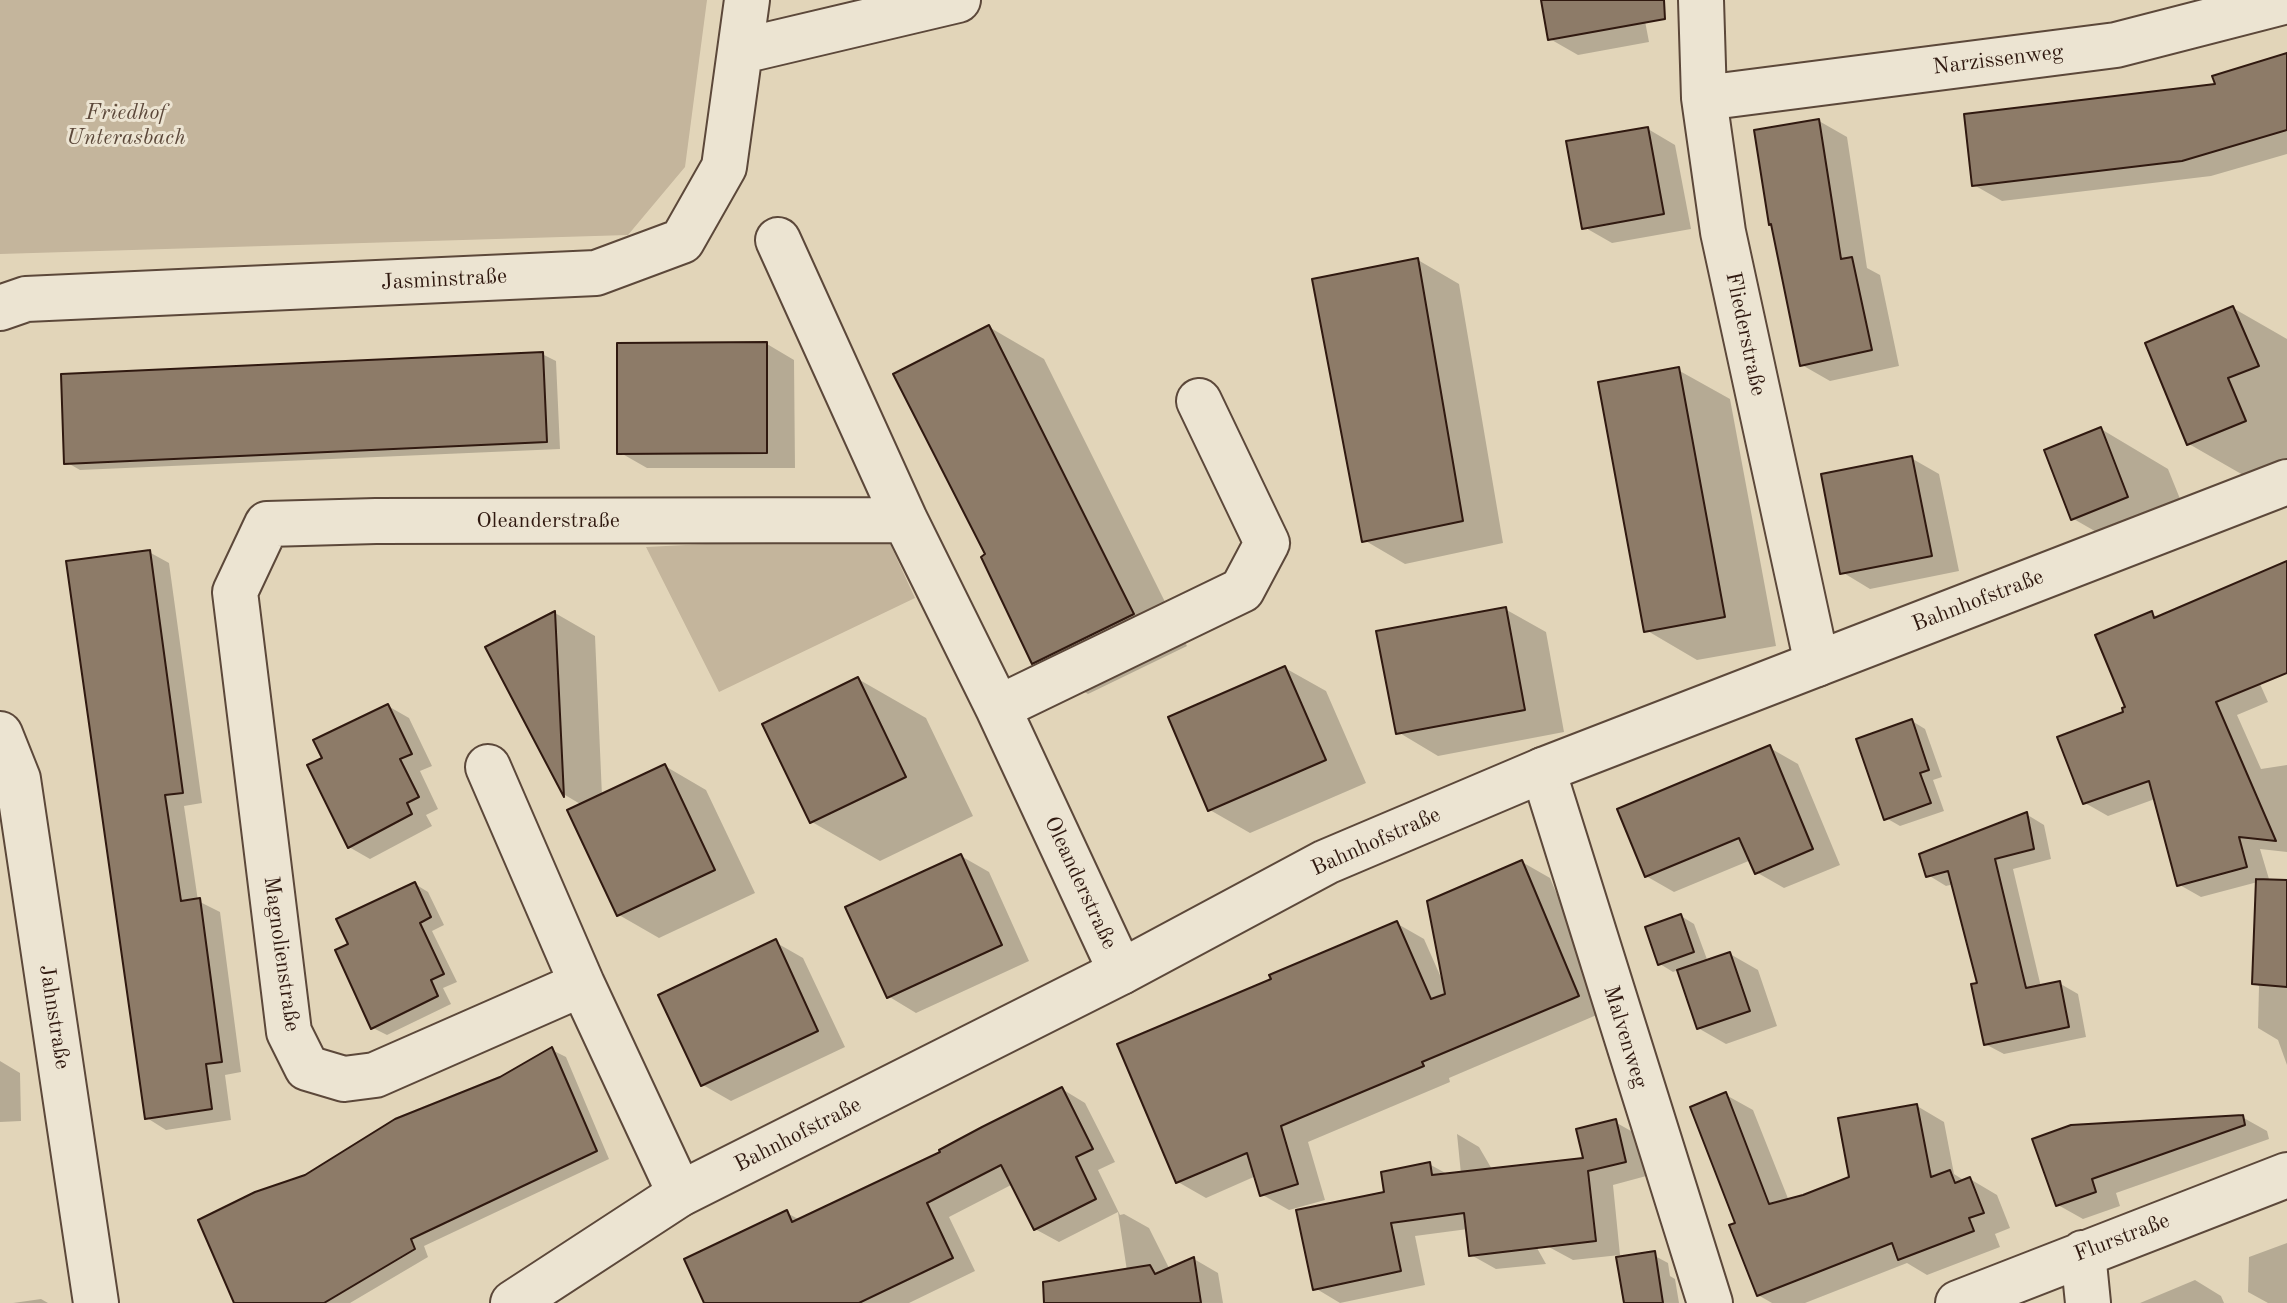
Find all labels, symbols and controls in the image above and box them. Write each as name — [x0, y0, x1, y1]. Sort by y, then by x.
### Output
street label: Narzissenweg — [1931, 39, 2065, 81]
park label: Friedhof Unterasbach — [66, 100, 186, 152]
street label: Jasminstraße — [380, 264, 508, 296]
street label: Fliederstraße — [1719, 269, 1771, 399]
street label: Oleanderstraße — [476, 508, 620, 534]
street label: Bahnhofstraße — [1908, 564, 2048, 638]
street label: Bahnhofstraße — [1307, 802, 1445, 882]
street label: Oleanderstraße — [1038, 812, 1122, 954]
street label: Magnolienstraße — [257, 875, 305, 1033]
street label: Jahnstraße — [33, 963, 75, 1071]
street label: Malvenweg — [1597, 983, 1653, 1091]
street label: Bahnhofstraße — [730, 1092, 866, 1178]
street label: Flurstraße — [2070, 1208, 2174, 1268]

